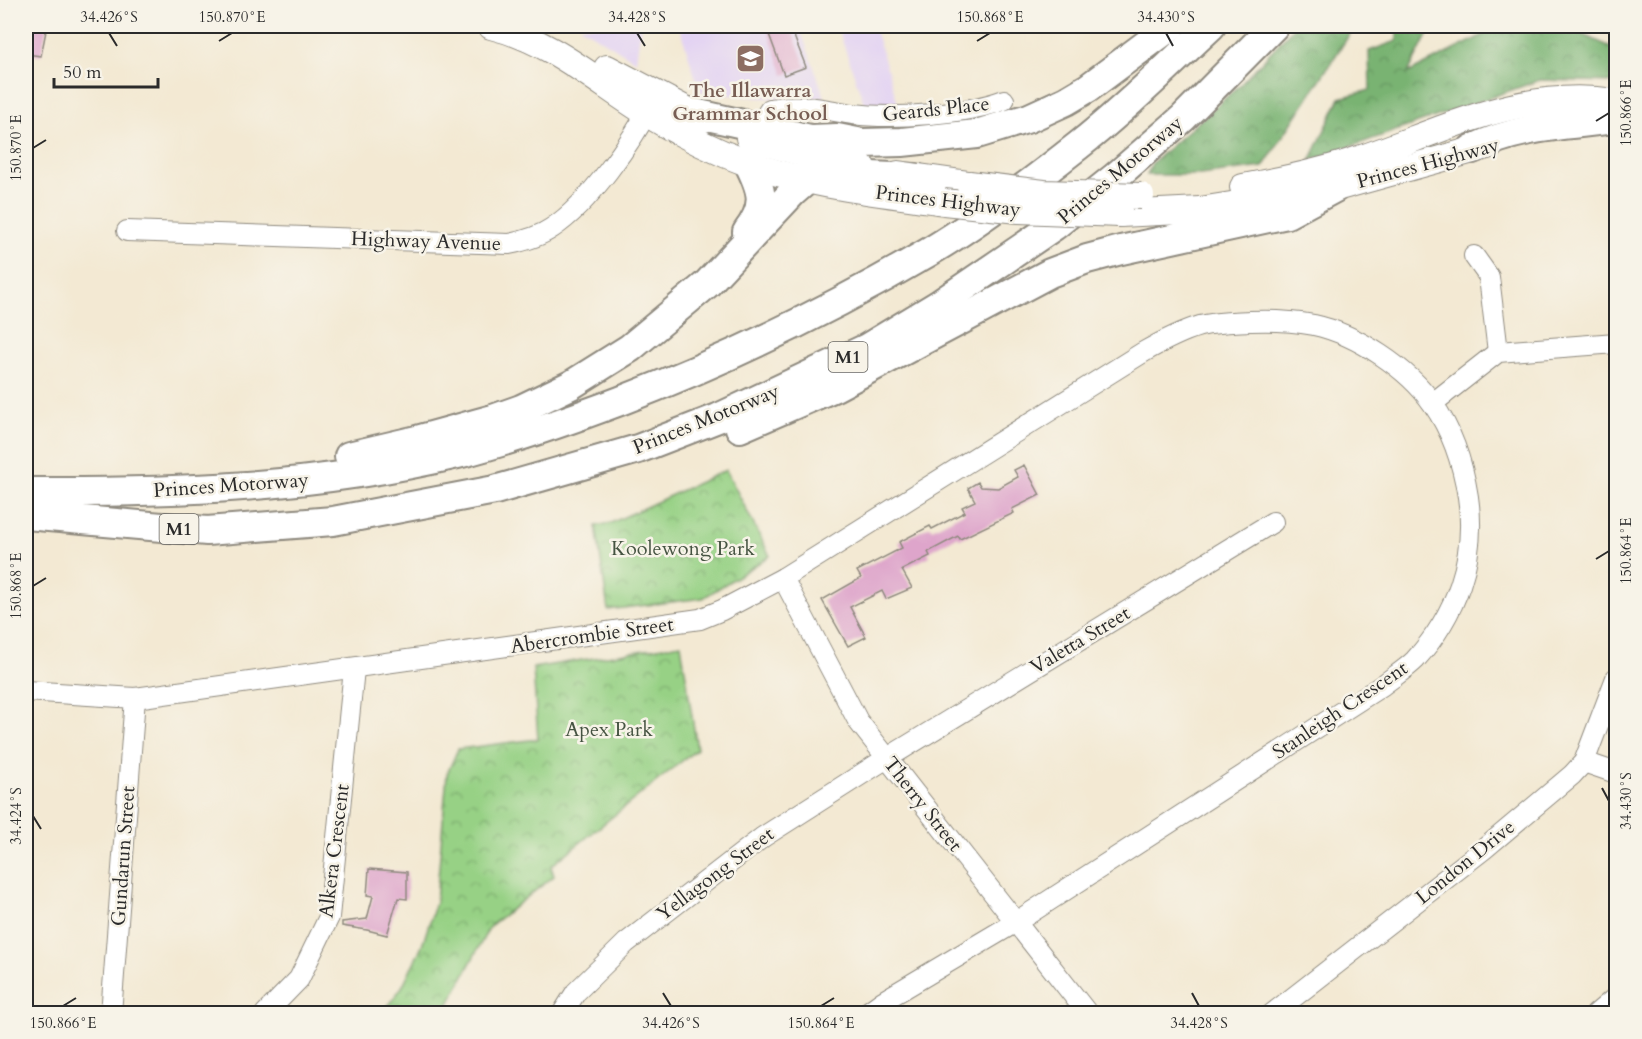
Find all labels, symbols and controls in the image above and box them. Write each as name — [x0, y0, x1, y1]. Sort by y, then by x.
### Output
text: 34.426°S — [80, 7, 138, 27]
text: 150.870°E — [199, 7, 265, 27]
text: 34.428°S — [608, 7, 666, 27]
text: 150.868°E — [957, 7, 1023, 27]
text: 34.430°S — [1137, 7, 1195, 27]
school or university icon: The Illawarra Grammar School — [734, 43, 766, 75]
scale bar — [54, 51, 158, 89]
text: 50 m — [63, 60, 102, 85]
place label: The Illawarra Grammar School — [672, 77, 828, 127]
text: 150.866°E — [1616, 80, 1636, 146]
street label: Geards Place — [881, 90, 991, 128]
street label: Princes Motorway — [1052, 109, 1189, 230]
text: 150.870°E — [6, 115, 26, 181]
street label: Princes Highway — [1354, 131, 1502, 195]
street label: Princes Highway — [874, 179, 1023, 223]
street label: Highway Avenue — [351, 225, 501, 257]
road number: M1 — [828, 342, 868, 372]
street label: Princes Motorway — [629, 377, 784, 461]
street label: Princes Motorway — [152, 466, 310, 504]
road number: M1 — [160, 514, 198, 544]
text: 150.864°E — [1616, 518, 1636, 584]
park label: Koolewong Park — [611, 535, 755, 562]
text: 150.868°E — [6, 553, 26, 619]
street label: Valetta Street — [1025, 599, 1136, 680]
street label: Abercrombie Street — [509, 610, 676, 660]
street label: Stanleigh Crescent — [1267, 654, 1414, 765]
park label: Apex Park — [565, 716, 653, 743]
street label: Therry Street — [877, 751, 969, 858]
text: 34.430°S — [1616, 772, 1636, 830]
street label: Alkera Crescent — [312, 782, 356, 919]
street label: Gundarun Street — [105, 784, 141, 927]
text: 34.424°S — [6, 787, 26, 845]
street label: London Drive — [1410, 813, 1520, 911]
street label: Yellagong Street — [651, 820, 780, 927]
text: 150.866°E — [30, 1013, 96, 1033]
text: 34.426°S — [642, 1013, 700, 1033]
text: 150.864°E — [788, 1013, 854, 1033]
text: 34.428°S — [1170, 1013, 1228, 1033]

